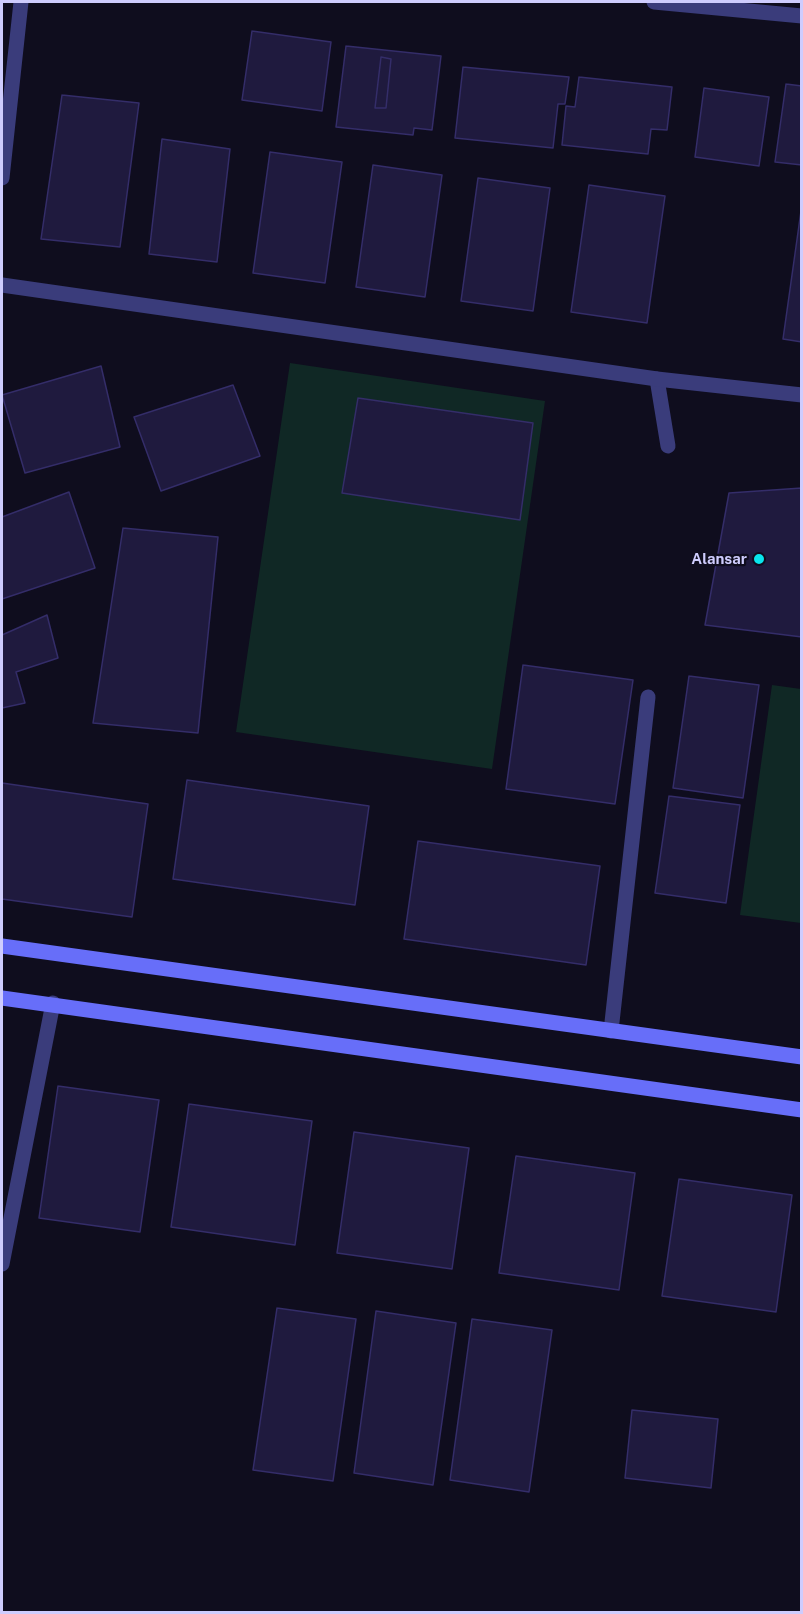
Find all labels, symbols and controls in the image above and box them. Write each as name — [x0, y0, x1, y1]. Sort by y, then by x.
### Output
place label: Alansar — [691, 550, 747, 568]
marker: Alansar — [752, 552, 766, 566]

